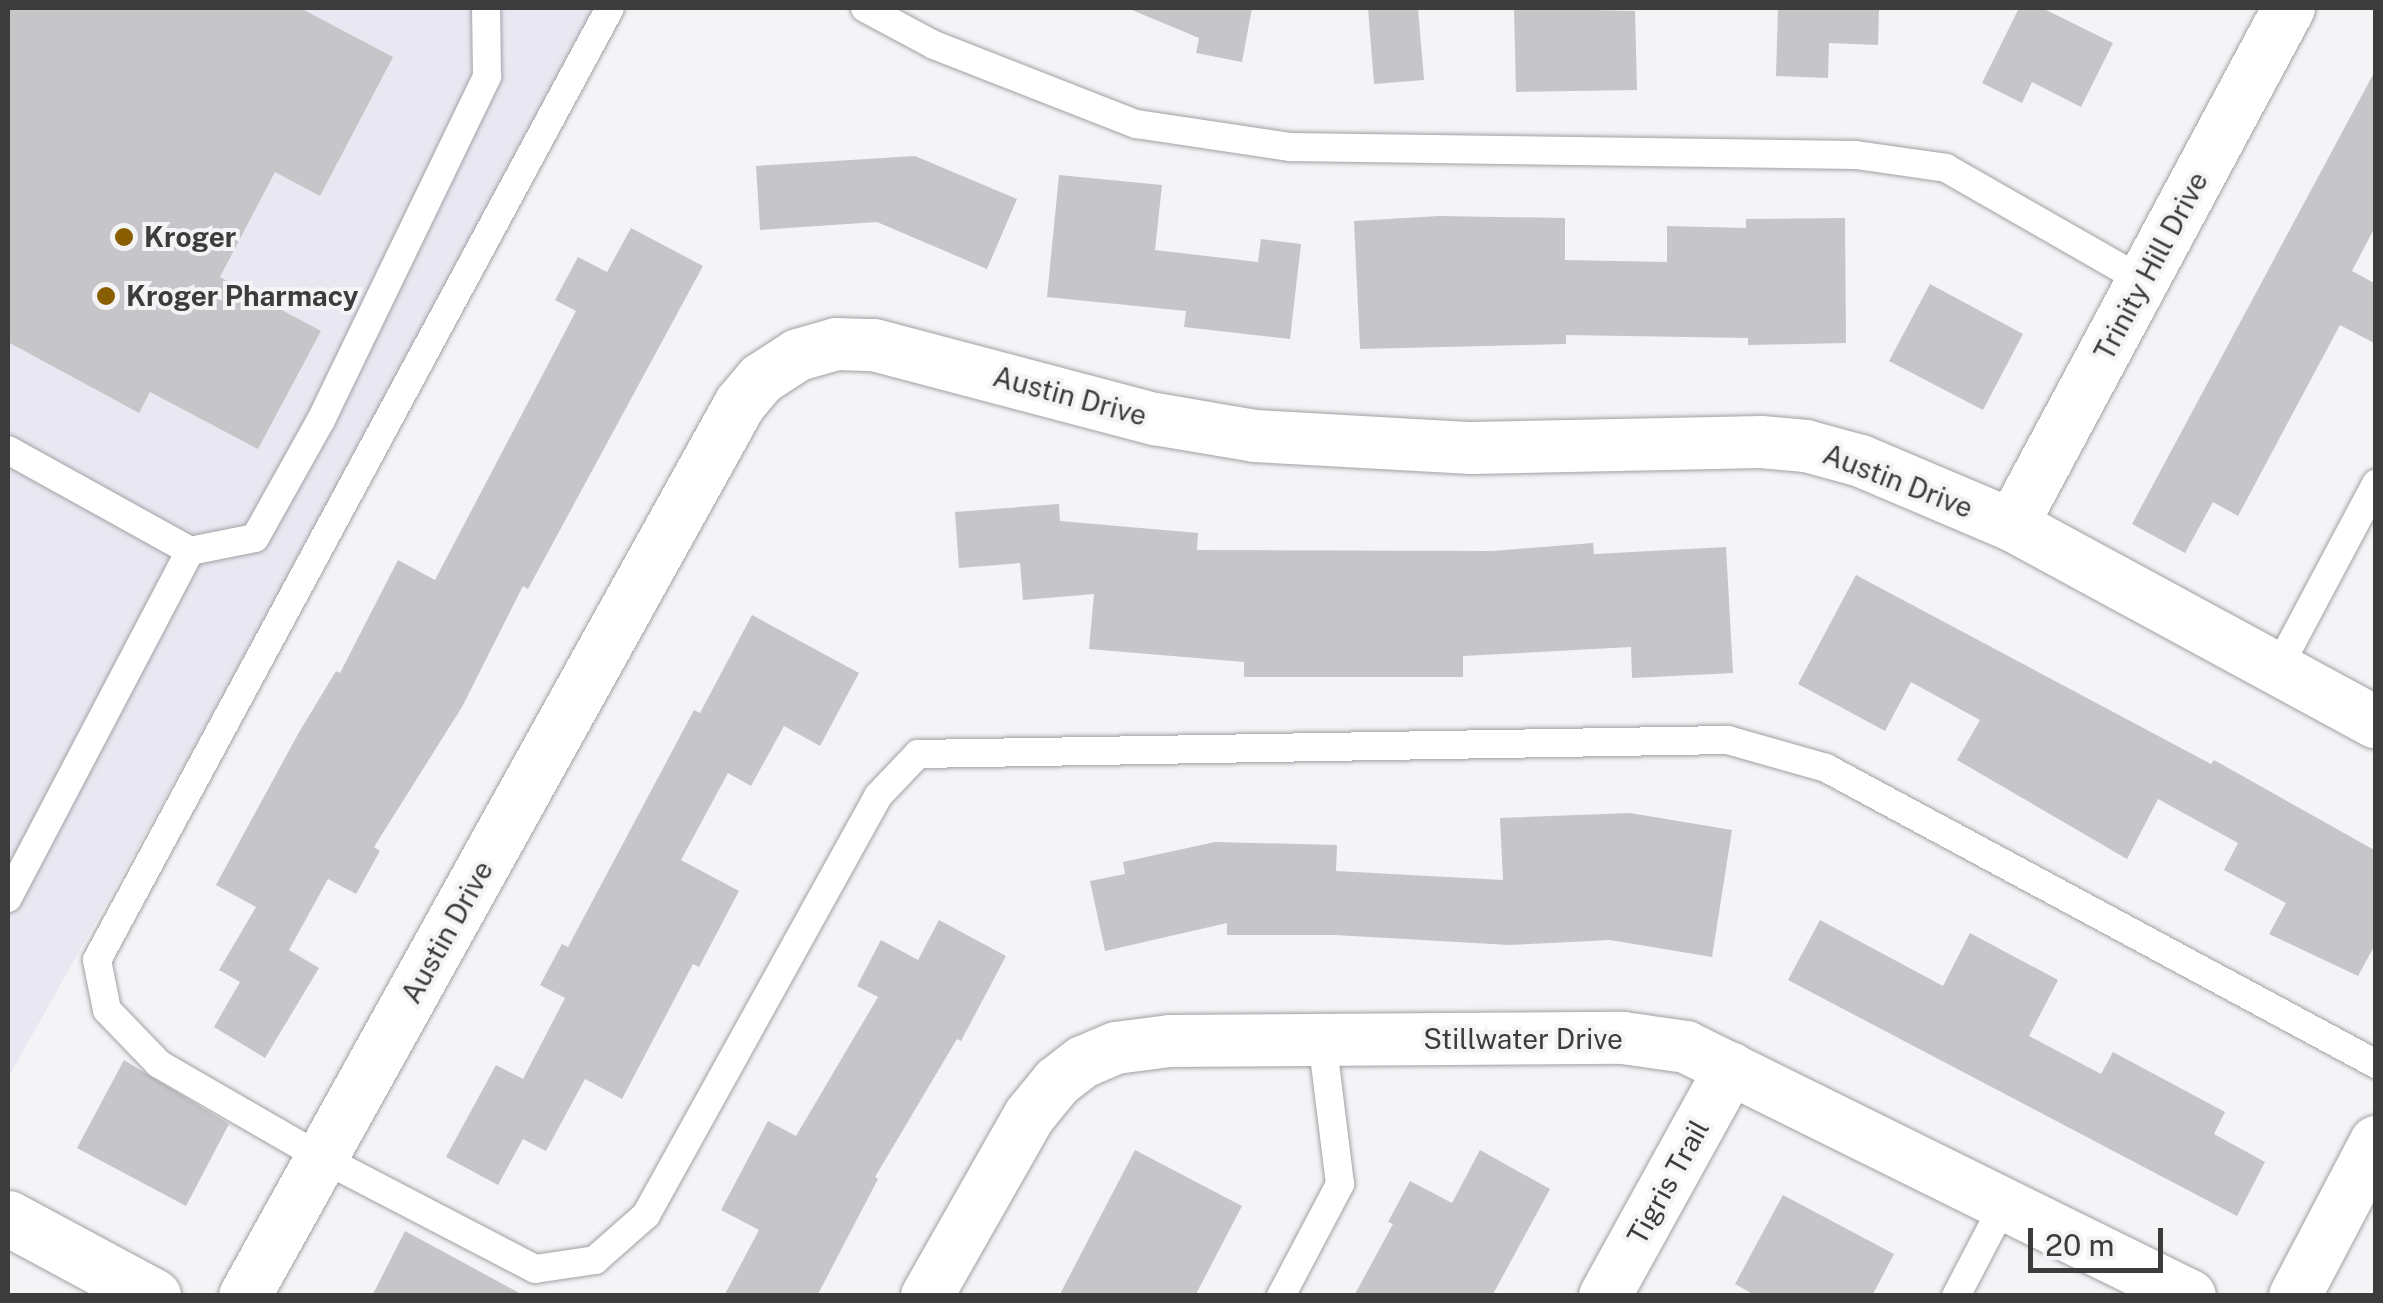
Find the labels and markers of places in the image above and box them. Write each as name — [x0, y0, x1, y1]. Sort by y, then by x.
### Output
place label: Kroger — [144, 220, 236, 254]
marker: Kroger — [113, 226, 135, 248]
place label: Kroger Pharmacy — [126, 279, 358, 313]
marker: Kroger Pharmacy — [95, 285, 117, 307]

